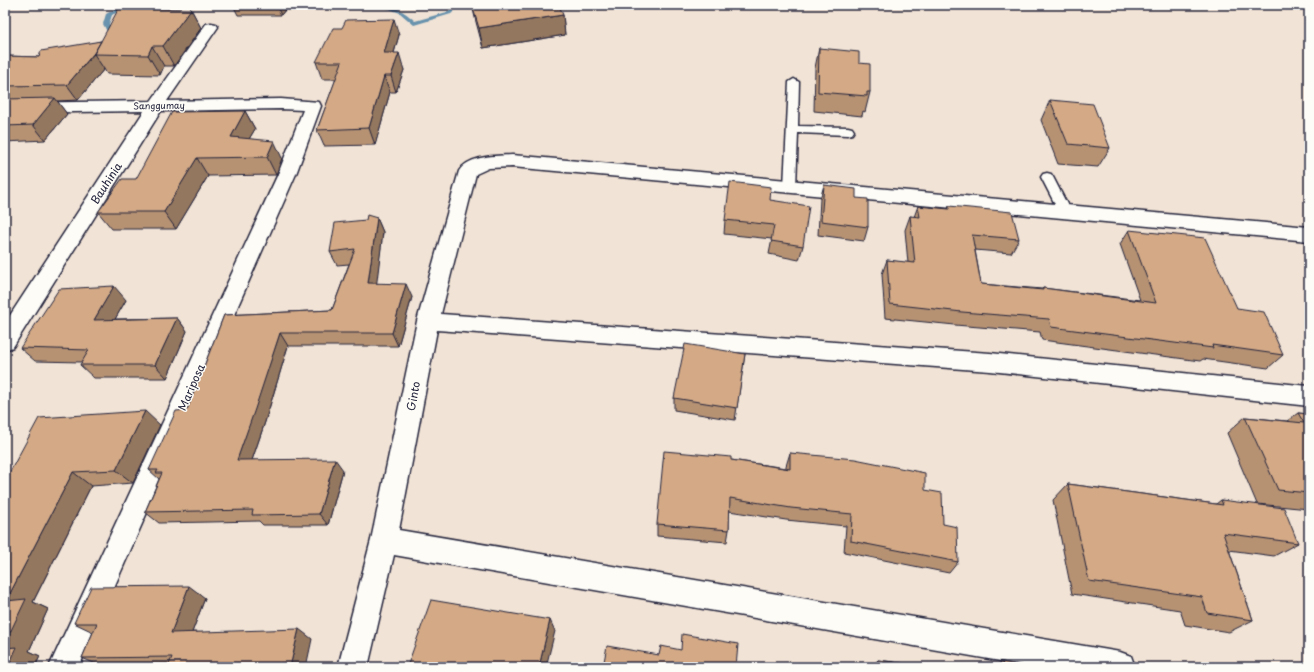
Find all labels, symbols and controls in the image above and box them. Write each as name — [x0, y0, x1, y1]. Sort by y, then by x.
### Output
street label: Sanggumay — [133, 98, 185, 112]
street label: Bauhinia — [86, 158, 126, 207]
street label: Mariposa — [173, 361, 209, 413]
street label: Ginto — [402, 380, 424, 412]

